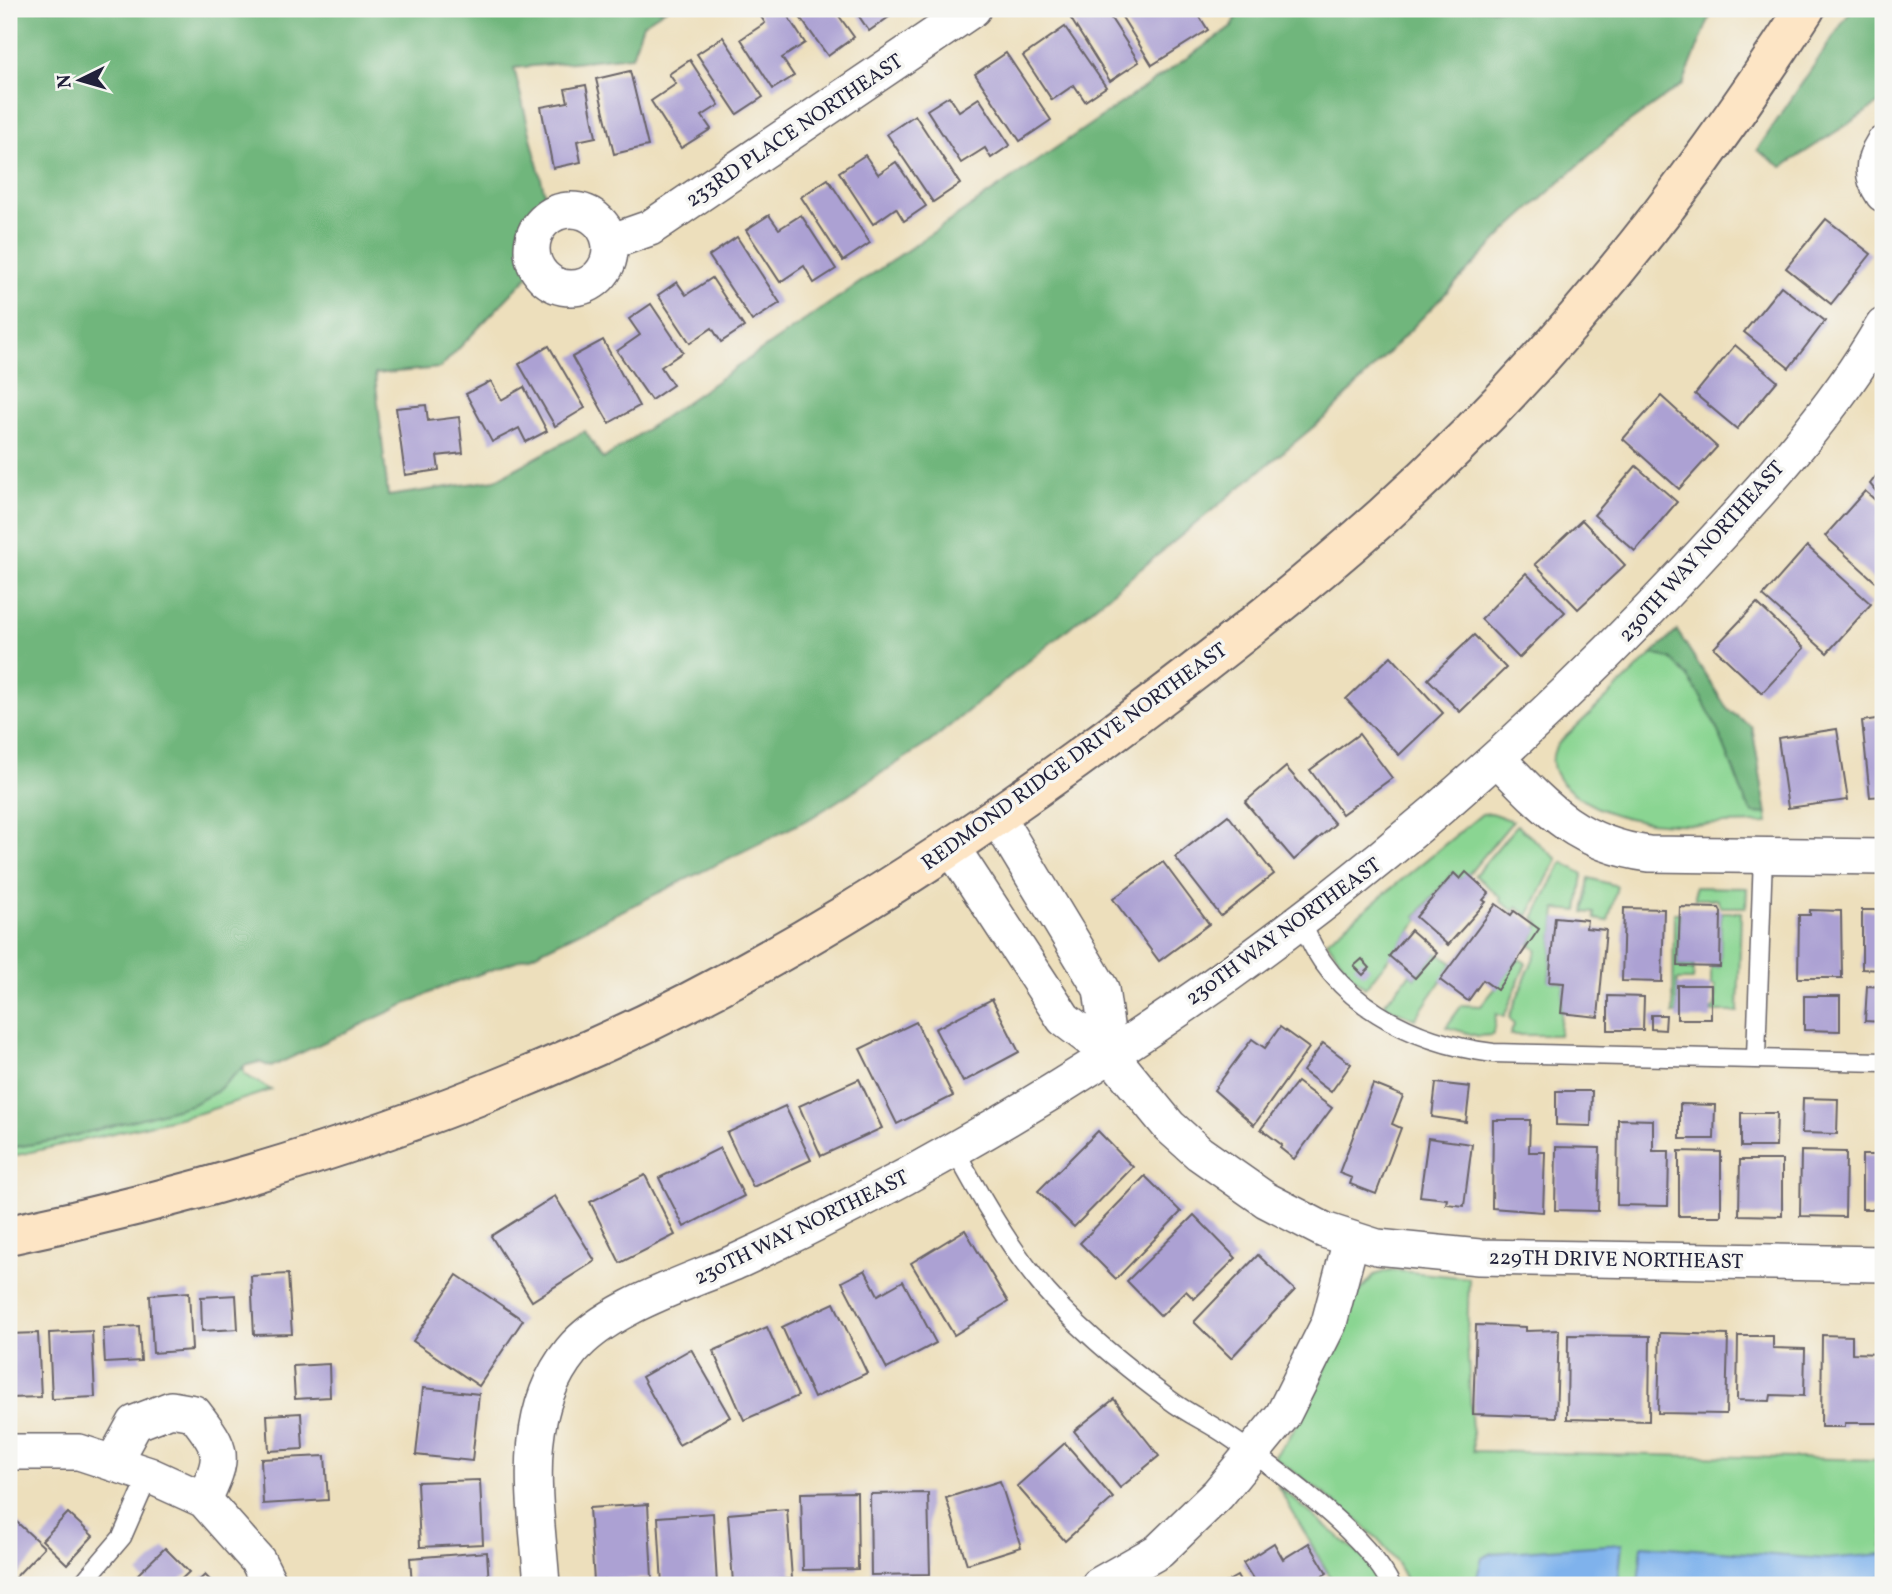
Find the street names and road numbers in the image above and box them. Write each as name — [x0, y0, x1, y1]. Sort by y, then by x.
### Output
street label: 233RD PLACE NORTHEAST — [680, 48, 909, 215]
street label: 230TH WAY NORTHEAST — [1613, 455, 1792, 649]
street label: REDMOND RIDGE DRIVE NORTHEAST — [916, 636, 1234, 878]
street label: 230TH WAY NORTHEAST — [1180, 851, 1388, 1013]
street label: 230TH WAY NORTHEAST — [690, 1164, 914, 1293]
street label: 229TH DRIVE NORTHEAST — [1488, 1244, 1744, 1277]

